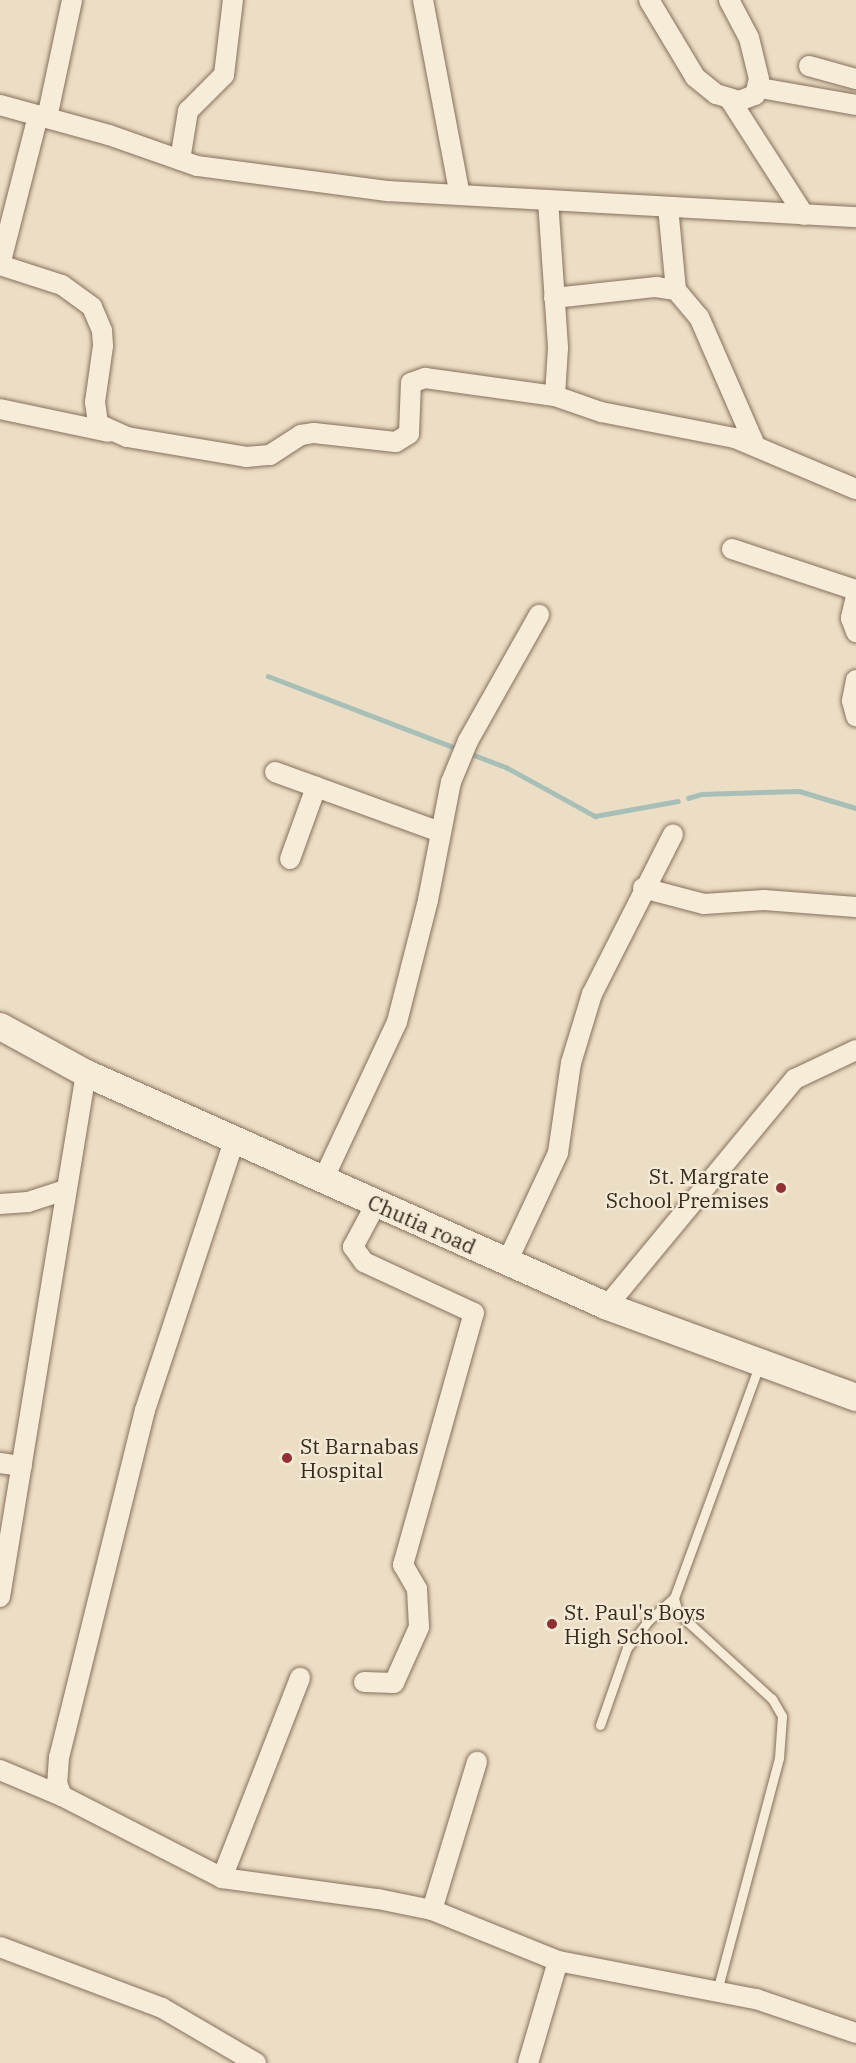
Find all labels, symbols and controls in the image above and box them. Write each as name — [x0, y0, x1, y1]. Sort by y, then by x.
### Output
place label: St. Margrate School Premises — [606, 1163, 769, 1213]
marker: St. Margrate School Premises — [774, 1181, 788, 1195]
street label: Chutia road — [364, 1189, 480, 1259]
place label: St Barnabas Hospital — [300, 1433, 419, 1483]
marker: St Barnabas Hospital — [278, 1449, 296, 1467]
place label: St. Paul's Boys High School. — [564, 1599, 705, 1649]
marker: St. Paul's Boys High School. — [545, 1617, 559, 1631]

